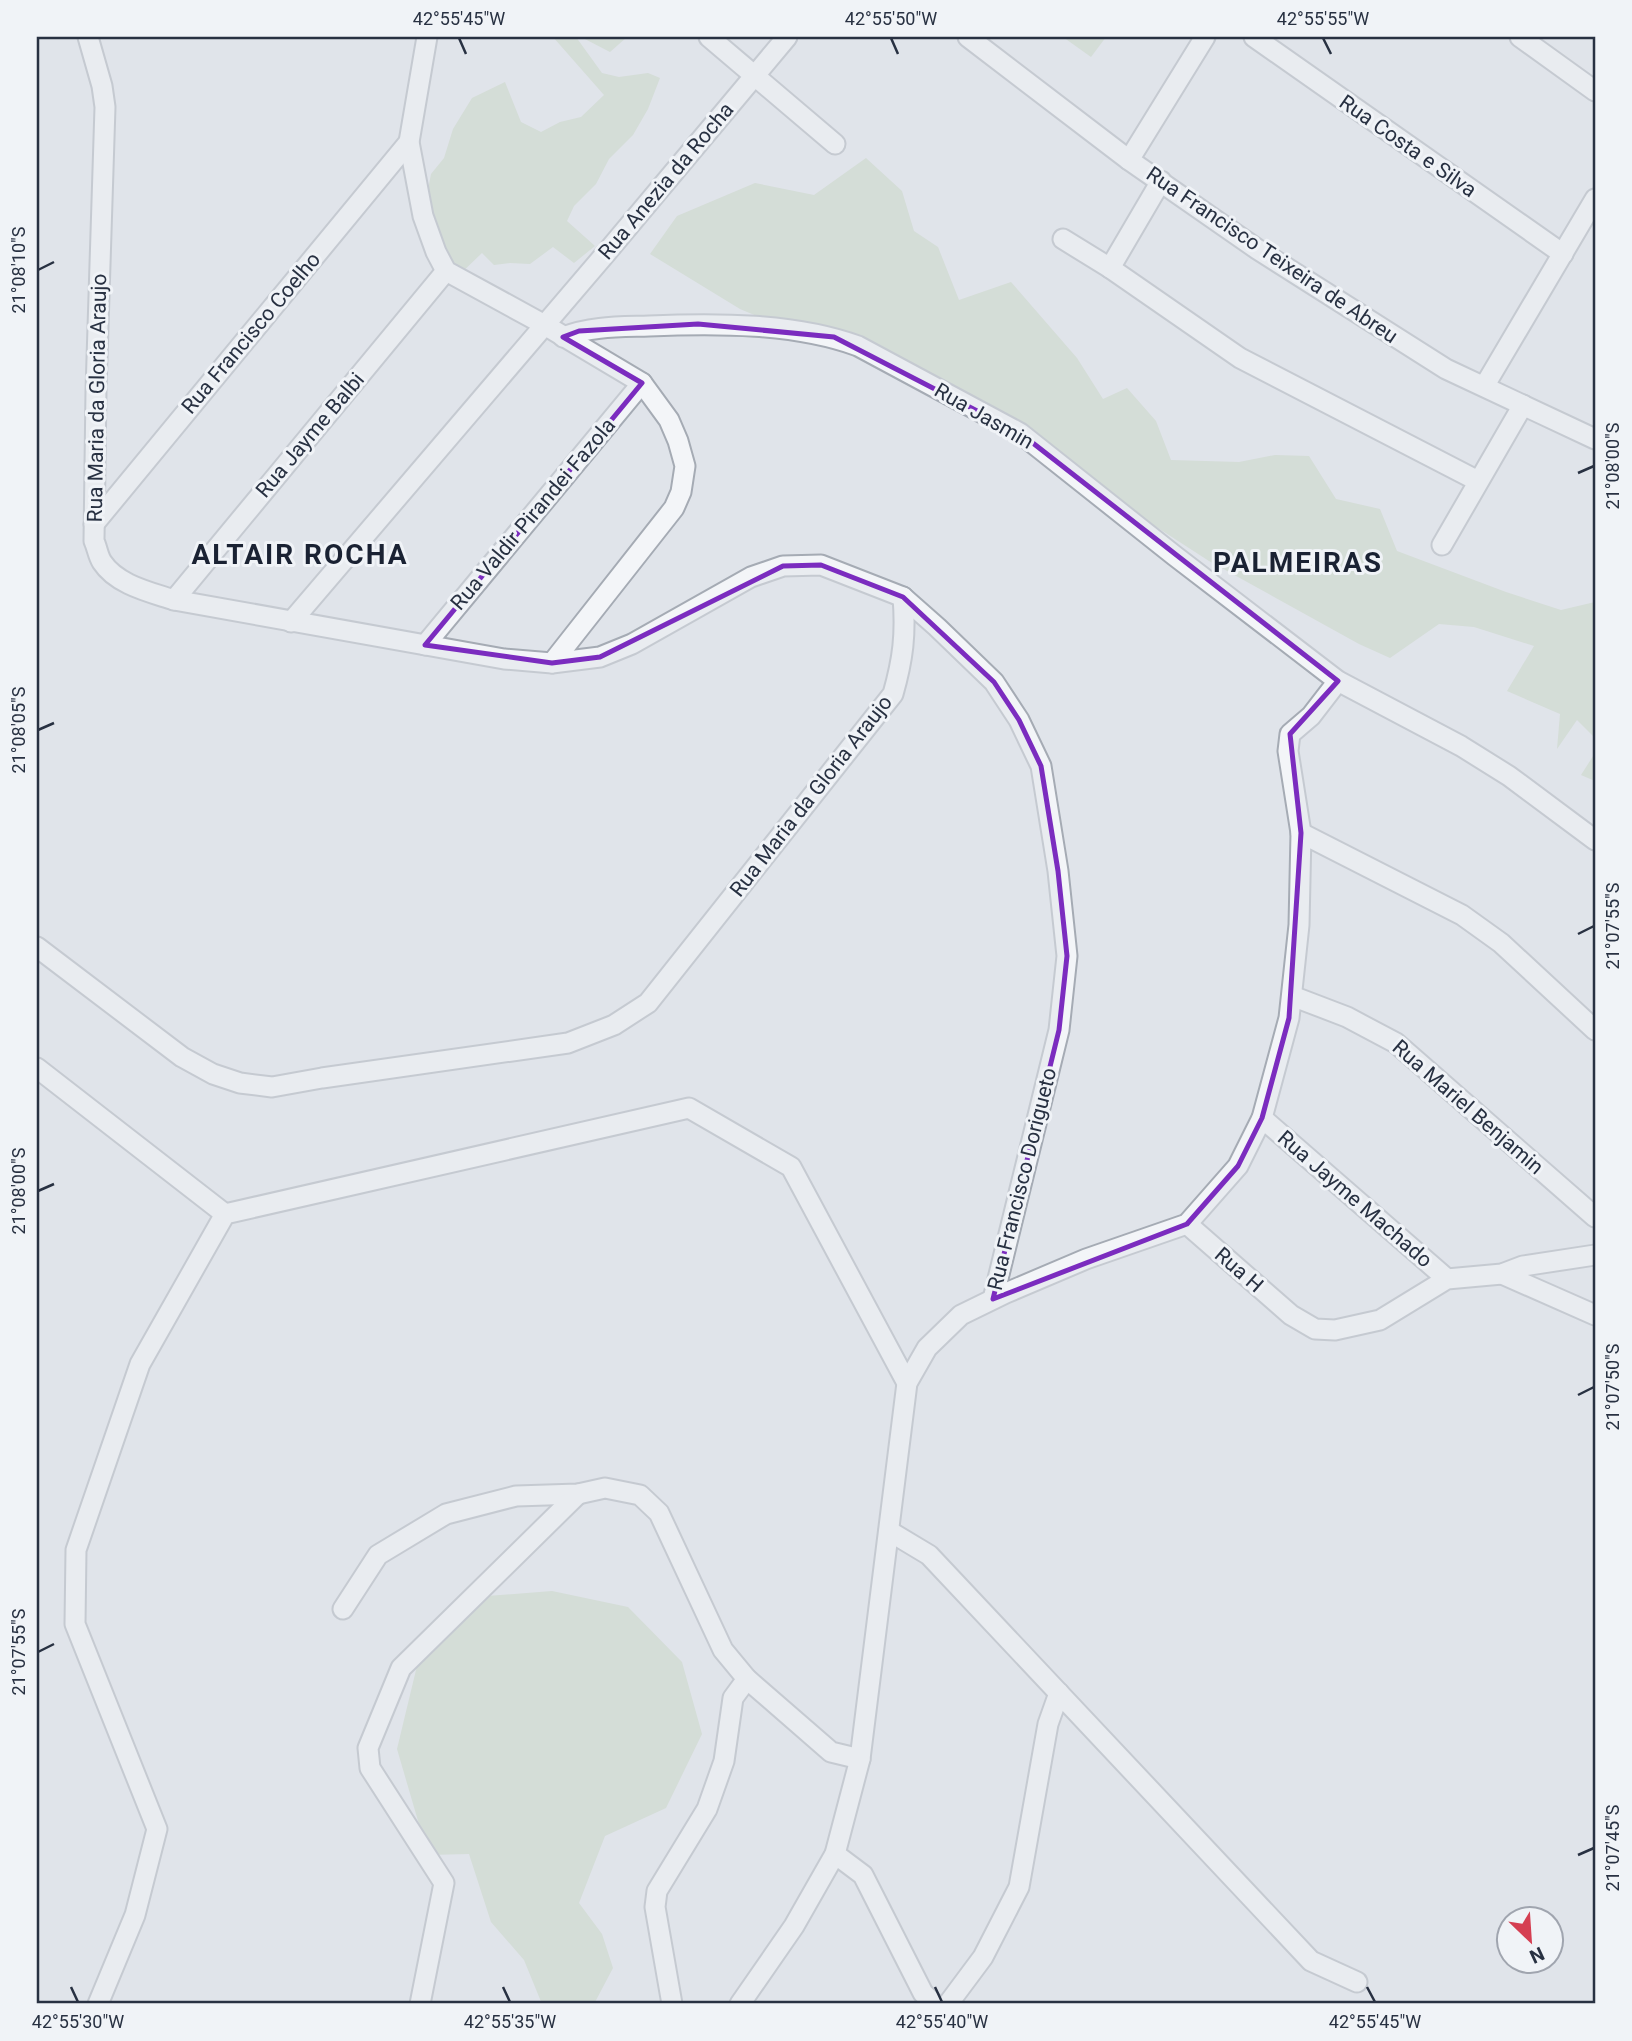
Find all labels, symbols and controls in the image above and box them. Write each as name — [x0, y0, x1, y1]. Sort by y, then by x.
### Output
text: 42°55'45"W — [413, 8, 505, 29]
text: 42°55'50"W — [845, 8, 937, 29]
text: 42°55'55"W — [1277, 8, 1369, 29]
street label: Rua Costa e Silva — [1335, 90, 1481, 202]
street label: Rua Anezia da Rocha — [593, 98, 739, 264]
street label: Rua Francisco Teixeira de Abreu — [1142, 162, 1402, 348]
text: 21°08'10"S — [8, 226, 29, 314]
street label: Rua Francisco Coelho — [177, 248, 325, 418]
street label: Rua Maria da Gloria Araujo — [83, 273, 111, 523]
street label: Rua Jayme Balbi — [251, 368, 369, 502]
street label: Rua Jasmin — [930, 378, 1038, 454]
street label: Rua Valdir Pirandei Fazola — [446, 413, 620, 615]
text: 21°08'00"S — [1602, 422, 1623, 510]
district label: ALTAIR ROCHA — [191, 538, 409, 571]
district label: PALMEIRAS — [1213, 546, 1383, 579]
text: 21°08'05"S — [8, 686, 29, 774]
street label: Rua Maria da Gloria Araujo — [725, 691, 897, 901]
text: 21°07'55"S — [1602, 882, 1623, 970]
street label: Rua Mariel Benjamin — [1388, 1035, 1548, 1179]
street label: Rua Francisco Dorigueto — [983, 1065, 1061, 1293]
street label: Rua Jayme Machado — [1273, 1126, 1437, 1272]
text: 21°08'00"S — [8, 1147, 29, 1235]
street label: Rua H — [1210, 1243, 1268, 1297]
text: 21°07'50"S — [1602, 1343, 1623, 1431]
text: 21°07'55"S — [8, 1608, 29, 1696]
text: 21°07'45"S — [1602, 1804, 1623, 1892]
north arrow — [1496, 1904, 1566, 1974]
text: N — [1526, 1942, 1548, 1968]
text: 42°55'30"W — [32, 2011, 124, 2032]
text: 42°55'35"W — [464, 2011, 556, 2032]
text: 42°55'40"W — [896, 2011, 988, 2032]
text: 42°55'45"W — [1329, 2011, 1421, 2032]

